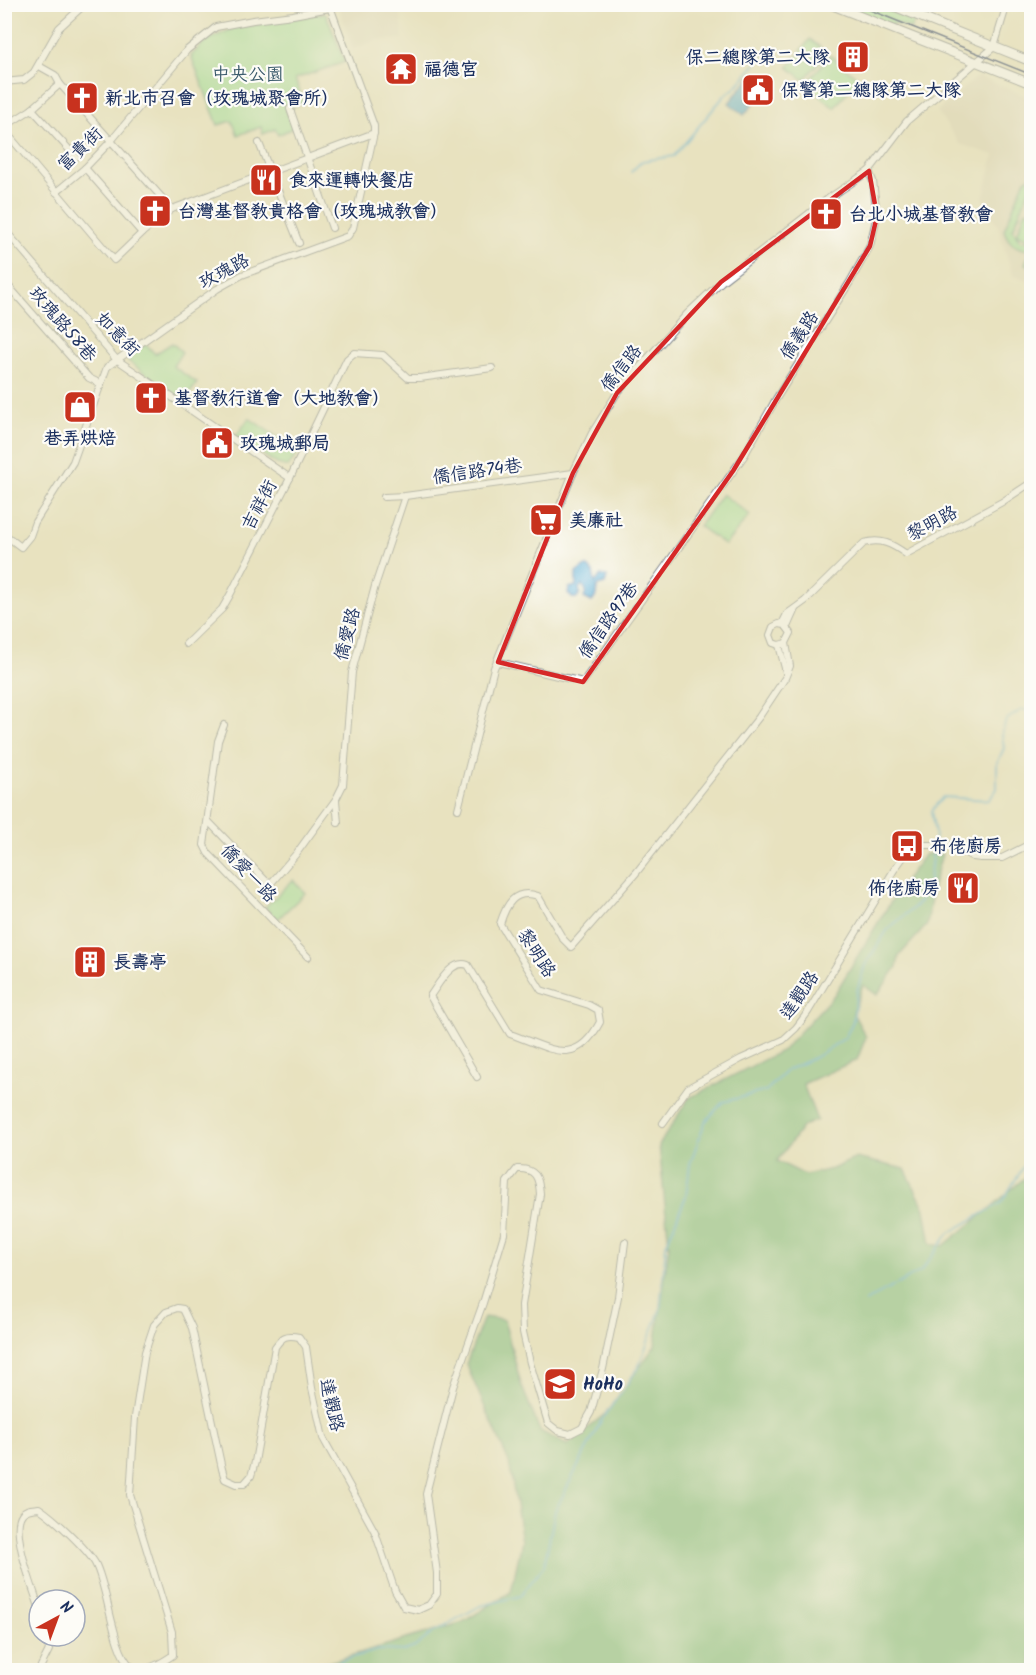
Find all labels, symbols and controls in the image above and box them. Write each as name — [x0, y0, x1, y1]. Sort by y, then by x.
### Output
building icon: 保二總隊第二大隊 — [835, 39, 871, 75]
place label: 保二總隊第二大隊 — [686, 44, 830, 73]
temple icon: 福德宮 — [383, 51, 419, 87]
place label: 福德宮 — [424, 56, 478, 85]
park label: 中央公園 — [212, 61, 284, 90]
public building icon: 保警第二總隊第二大隊 — [740, 72, 776, 108]
place label: 保警第二總隊第二大隊 — [781, 77, 961, 106]
church icon: 新北市召會（玫瑰城聚會所） — [64, 80, 100, 116]
place label: 新北市召會（玫瑰城聚會所） — [105, 85, 339, 114]
street label: 富貴街 — [52, 121, 111, 179]
restaurant icon: 食來運轉快餐店 — [248, 162, 284, 198]
place label: 食來運轉快餐店 — [289, 167, 415, 196]
church icon: 台灣基督教貴格會（玫瑰城教會） — [137, 193, 173, 229]
church icon: 台北小城基督教會 — [808, 196, 844, 232]
place label: 台灣基督教貴格會（玫瑰城教會） — [178, 198, 448, 227]
place label: 台北小城基督教會 — [849, 201, 993, 230]
street label: 玫瑰路 — [194, 247, 255, 298]
street label: 玫瑰路58巷 — [21, 281, 103, 369]
street label: 僑義路 — [773, 305, 827, 366]
street label: 如意街 — [88, 306, 146, 364]
street label: 僑信路 — [594, 339, 650, 399]
church icon: 基督教行道會（大地教會） — [133, 380, 169, 416]
place label: 基督教行道會（大地教會） — [174, 385, 390, 414]
shop icon: 巷弄烘焙 — [62, 389, 98, 425]
place label: 巷弄烘焙 — [44, 425, 116, 454]
public building icon: 玫瑰城郵局 — [199, 425, 235, 461]
place label: 玫瑰城郵局 — [240, 430, 330, 459]
street label: 僑信路74巷 — [431, 452, 524, 493]
street label: 吉祥街 — [235, 475, 286, 536]
street label: 黎明路 — [902, 499, 963, 550]
supermarket icon: 美廉社 — [528, 502, 564, 538]
place label: 美廉社 — [569, 507, 623, 536]
street label: 僑信路97巷 — [572, 576, 647, 666]
street label: 僑愛路 — [327, 605, 369, 664]
bus stop icon: 布佬廚房 — [889, 828, 925, 864]
place label: 布佬廚房 — [930, 833, 1002, 862]
street label: 僑愛一路 — [213, 838, 283, 910]
restaurant icon: 佈佬廚房 — [945, 870, 981, 906]
place label: 佈佬廚房 — [868, 875, 940, 904]
street label: 黎明路 — [509, 923, 563, 984]
building icon: 長壽亭 — [72, 944, 108, 980]
place label: 長壽亭 — [113, 949, 167, 978]
street label: 達觀路 — [773, 965, 827, 1026]
school or university icon: HoHo — [542, 1366, 578, 1402]
place label: HoHo — [583, 1371, 623, 1400]
street label: 達觀路 — [310, 1376, 351, 1435]
north arrow — [27, 1588, 87, 1648]
text: N — [54, 1595, 78, 1621]

